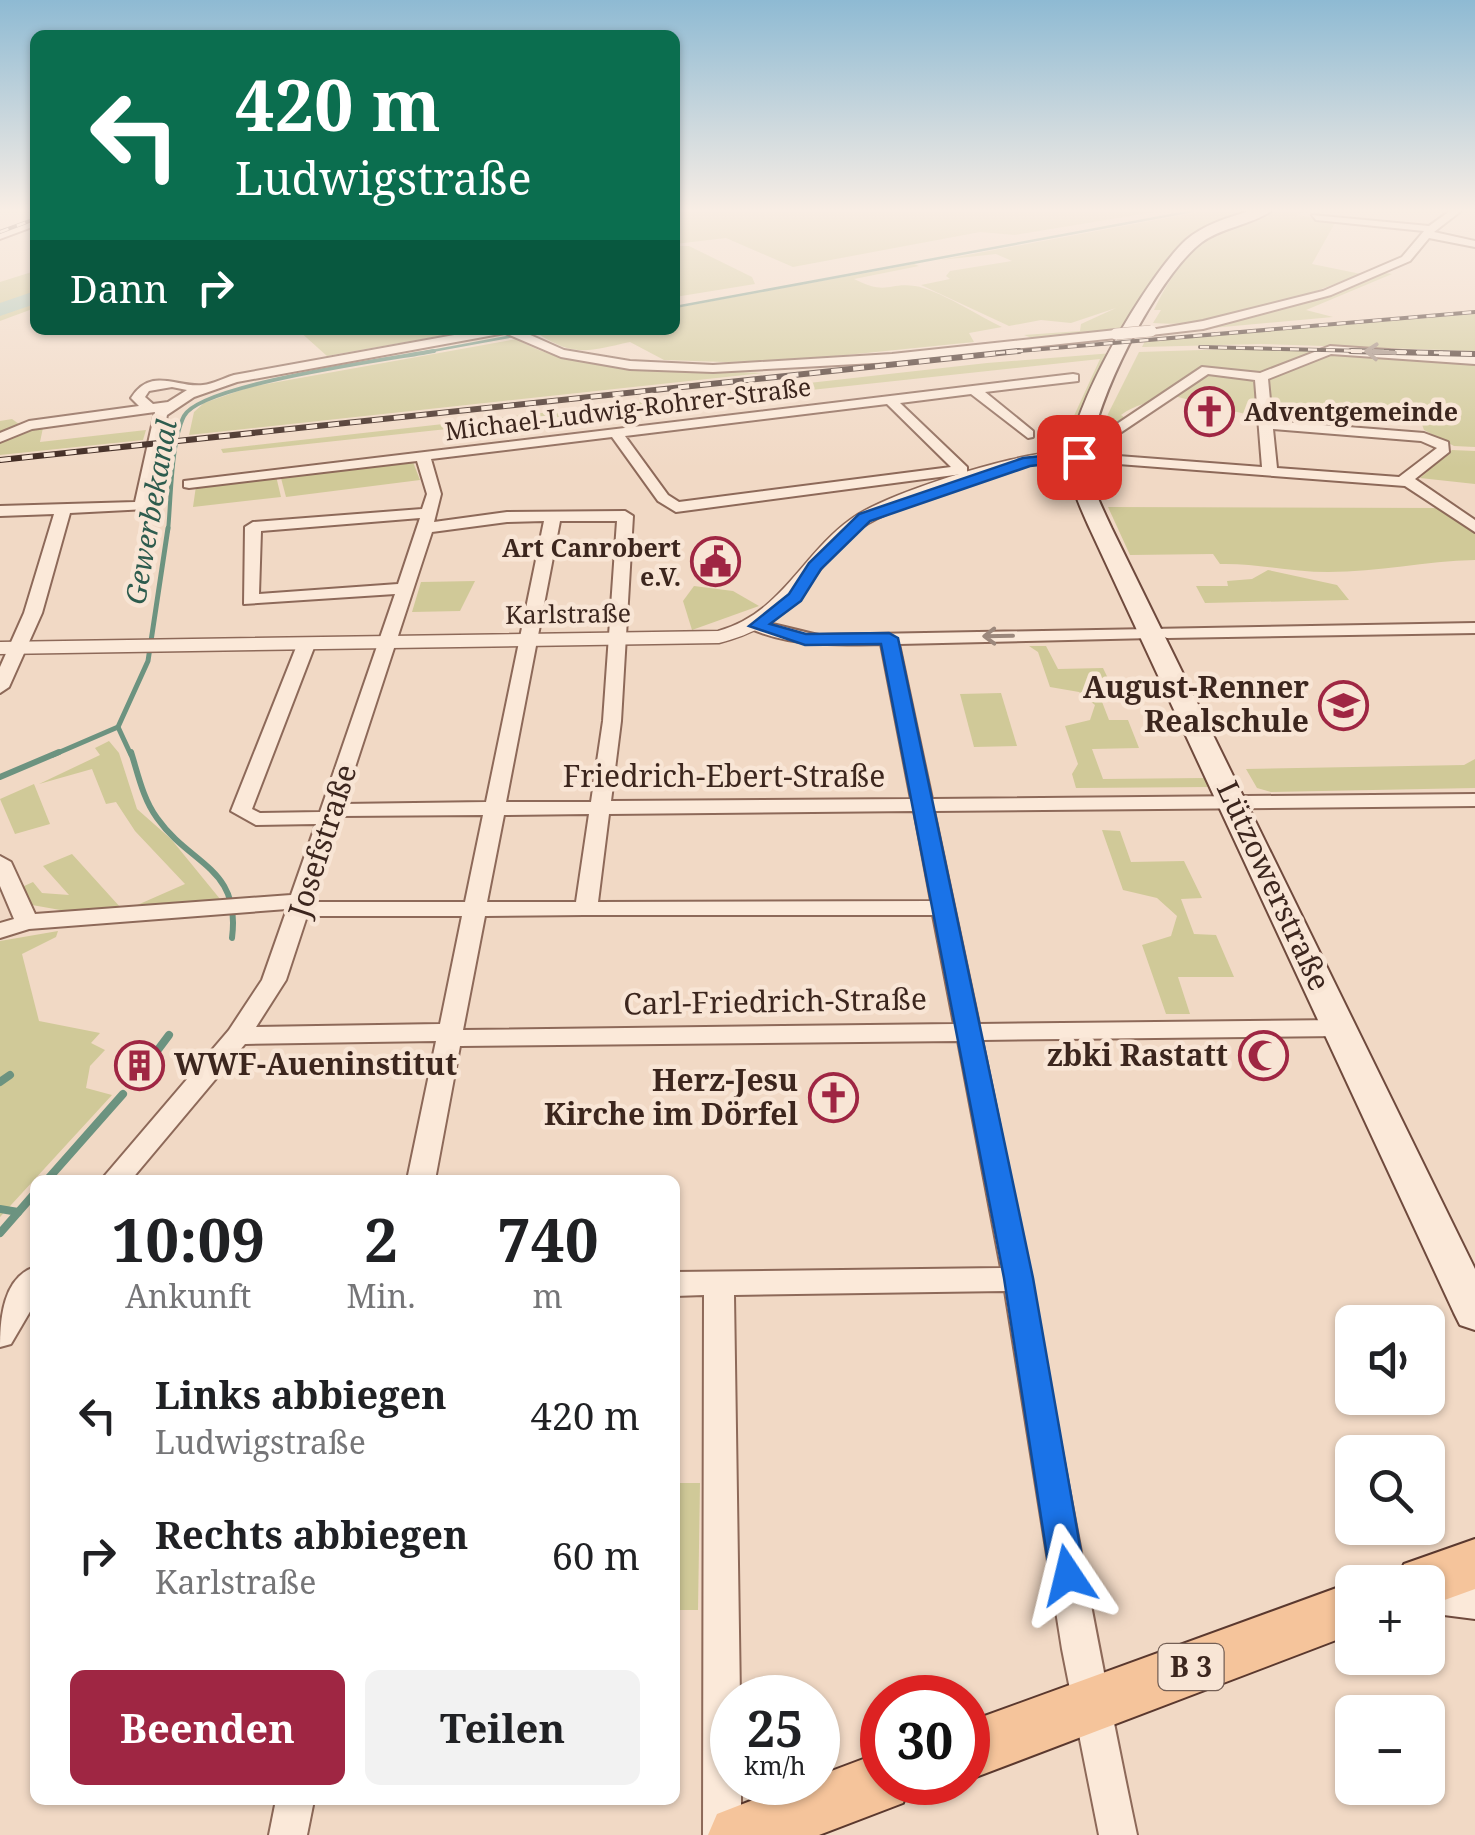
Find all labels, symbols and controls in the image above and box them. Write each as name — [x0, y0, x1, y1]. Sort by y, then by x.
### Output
text: 420 m — [235, 56, 441, 152]
icon: left — [70, 70, 200, 200]
text: Ludwigstraße — [235, 147, 532, 208]
icon: right — [188, 260, 243, 315]
text: Dann — [70, 262, 168, 314]
one-way arrow — [1364, 342, 1396, 361]
street label: Michael-Ludwig-Rohrer-Straße — [443, 369, 813, 447]
church icon: Adventgemeinde — [1183, 386, 1235, 438]
place label: Adventgemeinde — [1244, 394, 1458, 428]
pin — [1037, 415, 1122, 500]
water label: Gewerbekanal — [115, 416, 185, 607]
icon: arrive — [1052, 430, 1107, 485]
place label: Art Canrobert e.V. — [502, 530, 681, 593]
public building icon: Art Canrobert e.V. — [690, 536, 742, 588]
street label: Karlstraße — [505, 595, 631, 631]
one-way arrow — [982, 627, 1014, 646]
place label: August-Renner Realschule — [1083, 666, 1309, 741]
school or university icon: August-Renner Realschule — [1318, 679, 1370, 731]
street label: Friedrich-Ebert-Straße — [563, 755, 885, 796]
street label: Josefstraße — [277, 759, 366, 923]
street label: Lützowerstraße — [1208, 774, 1341, 997]
street label: Carl-Friedrich-Straße — [623, 977, 927, 1024]
mosque icon: zbki Rastatt — [1237, 1030, 1289, 1082]
place label: zbki Rastatt — [1047, 1034, 1228, 1075]
building icon: WWF-Aueninstitut — [113, 1039, 165, 1091]
place label: WWF-Aueninstitut — [174, 1043, 457, 1084]
place label: Herz-Jesu Kirche im Dörfel — [544, 1059, 798, 1134]
church icon: Herz-Jesu Kirche im Dörfel — [807, 1072, 859, 1124]
text: 10:09 — [111, 1198, 265, 1280]
text: 2 — [364, 1198, 398, 1280]
text: 740 — [497, 1198, 599, 1280]
text: Ankunft — [125, 1274, 251, 1317]
text: Min. — [347, 1274, 416, 1317]
text: m — [533, 1274, 563, 1317]
map controls — [1335, 1305, 1445, 1805]
button: sound — [1335, 1305, 1445, 1415]
text: Links abbiegen — [155, 1368, 447, 1420]
icon: left — [70, 1388, 125, 1443]
text: 420 m — [530, 1389, 640, 1441]
text: Ludwigstraße — [155, 1420, 366, 1463]
button: search — [1335, 1435, 1445, 1545]
text: Rechts abbiegen — [155, 1508, 468, 1560]
position arrow — [1016, 1523, 1120, 1627]
icon: right — [70, 1528, 125, 1583]
text: 60 m — [552, 1529, 640, 1581]
text: Karlstraße — [155, 1560, 316, 1603]
button: + — [1335, 1565, 1445, 1675]
road number: B 3 — [1158, 1644, 1224, 1690]
button: Beenden — [70, 1670, 345, 1785]
button: Teilen — [365, 1670, 640, 1785]
speed limit sign: 30 — [860, 1675, 990, 1805]
text: 25 — [747, 1694, 803, 1762]
button: − — [1335, 1695, 1445, 1805]
text: km/h — [744, 1748, 806, 1782]

